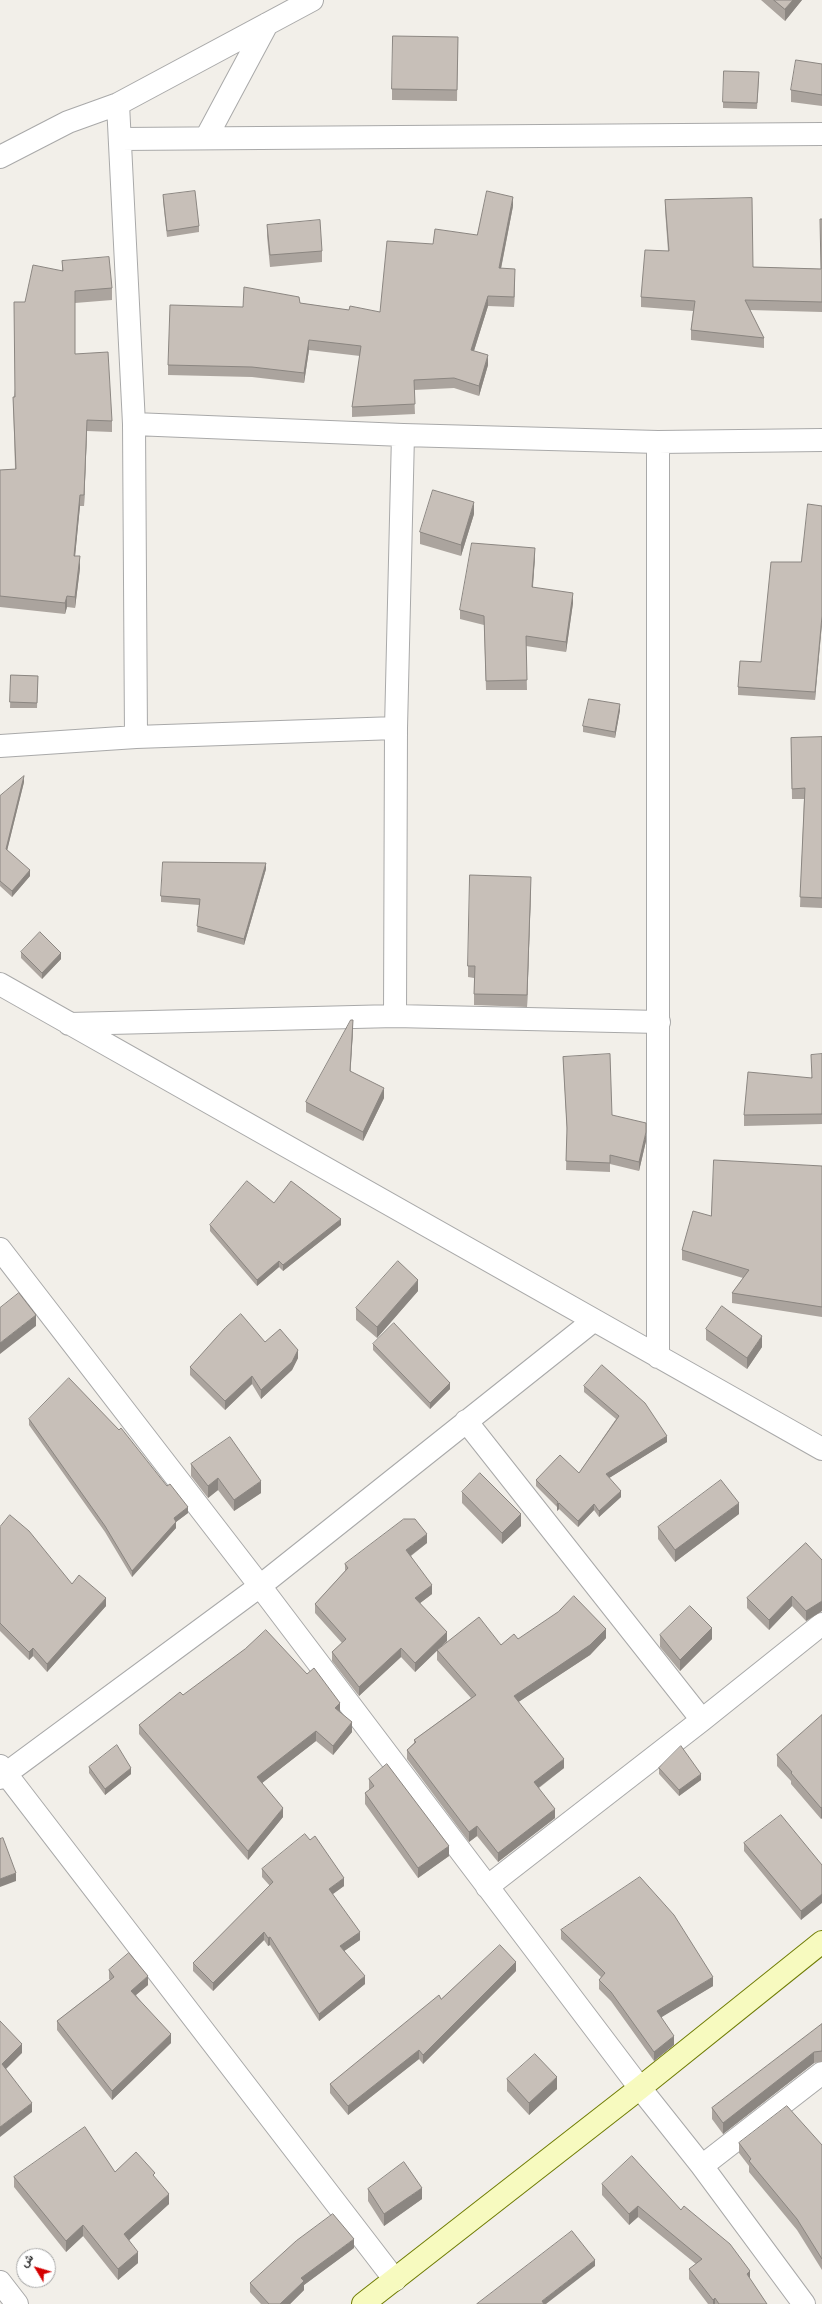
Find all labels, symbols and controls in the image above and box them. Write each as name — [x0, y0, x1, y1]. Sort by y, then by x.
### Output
north arrow — [16, 2248, 56, 2288]
text: ش — [18, 2252, 36, 2270]

